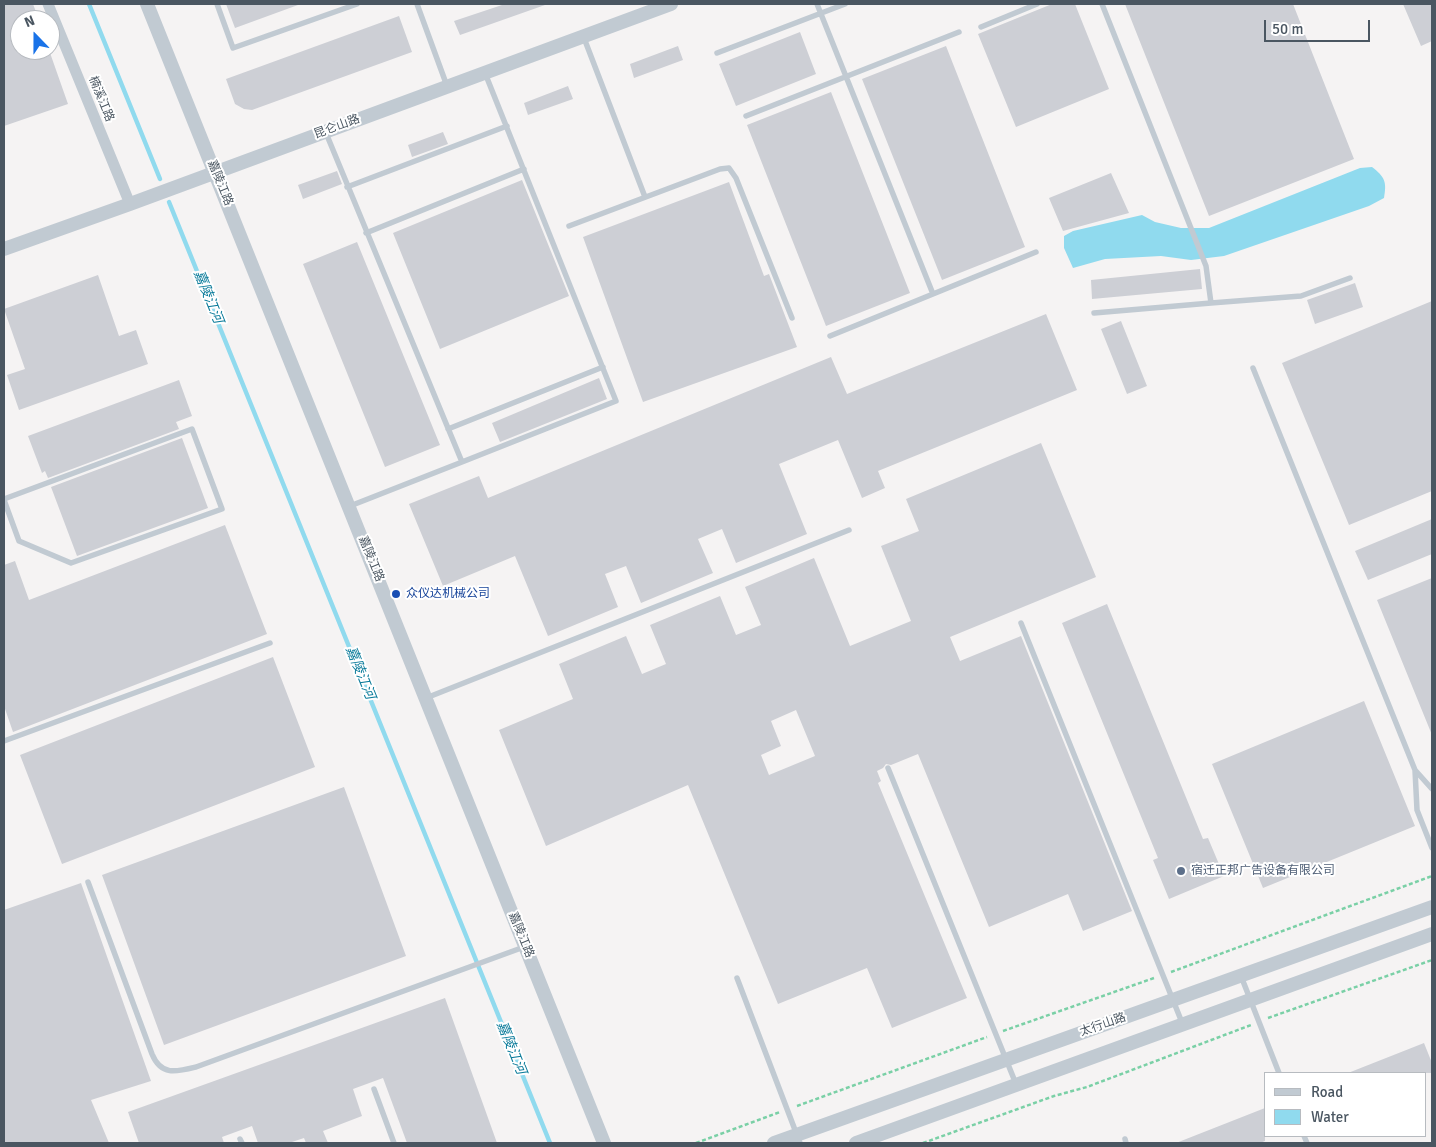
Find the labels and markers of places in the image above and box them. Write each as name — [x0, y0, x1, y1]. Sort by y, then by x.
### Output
place label: 众仪达机械公司 — [406, 587, 490, 601]
marker: 众仪达机械公司 — [390, 588, 402, 600]
place label: 宿迁正邦广告设备有限公司 — [1191, 864, 1335, 878]
marker: 宿迁正邦广告设备有限公司 — [1175, 865, 1187, 877]

